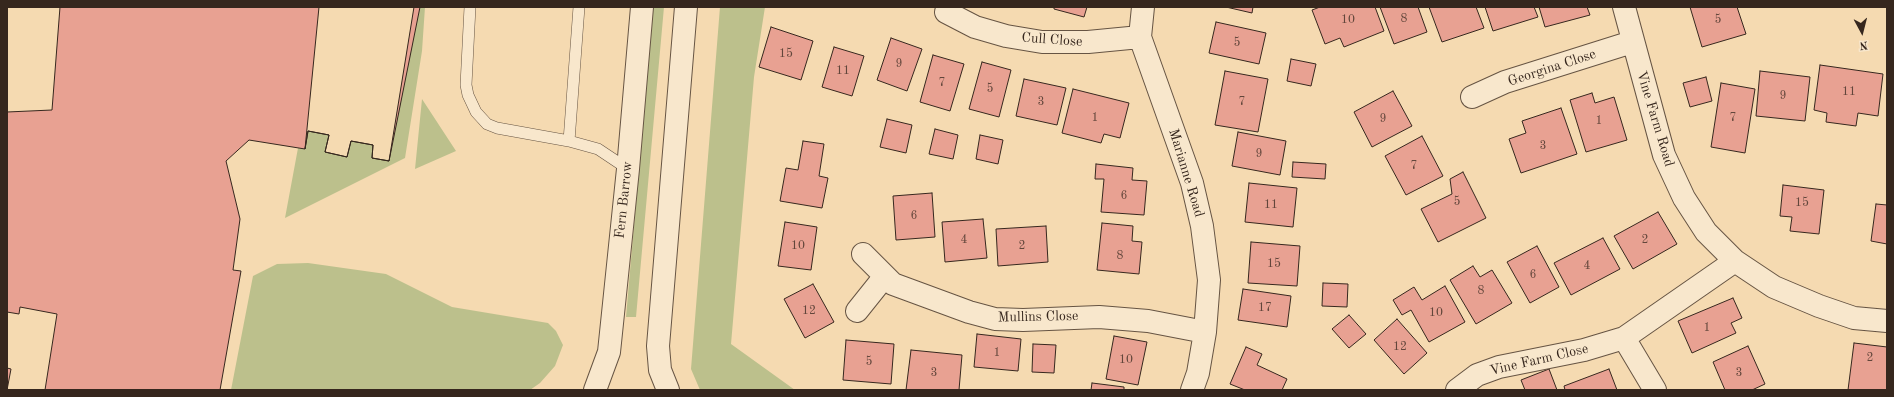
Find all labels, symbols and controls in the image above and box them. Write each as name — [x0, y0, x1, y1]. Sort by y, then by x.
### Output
house number: 8 — [1401, 12, 1407, 26]
north arrow — [1842, 12, 1882, 52]
house number: 10 — [1341, 13, 1355, 27]
house number: 5 — [1715, 13, 1721, 27]
street label: Cull Close — [1021, 29, 1083, 51]
house number: 5 — [1234, 36, 1240, 50]
text: N — [1859, 38, 1868, 50]
street label: Georgina Close — [1506, 46, 1598, 90]
house number: 15 — [779, 47, 793, 61]
house number: 9 — [896, 57, 902, 71]
house number: 11 — [836, 64, 850, 78]
street label: Vine Farm Road — [1632, 69, 1678, 169]
house number: 7 — [939, 76, 945, 90]
house number: 5 — [987, 82, 993, 96]
house number: 11 — [1842, 85, 1856, 99]
house number: 9 — [1780, 89, 1786, 103]
house number: 3 — [1038, 95, 1044, 109]
house number: 7 — [1239, 95, 1245, 109]
house number: 1 — [1092, 111, 1098, 125]
house number: 7 — [1730, 111, 1736, 125]
house number: 9 — [1380, 112, 1386, 126]
house number: 1 — [1596, 114, 1602, 128]
street label: Marianne Road — [1165, 127, 1207, 219]
house number: 3 — [1540, 139, 1546, 153]
house number: 9 — [1256, 147, 1262, 161]
house number: 7 — [1411, 159, 1417, 173]
street label: Fern Barrow — [612, 160, 636, 240]
house number: 6 — [1121, 189, 1127, 203]
house number: 5 — [1454, 195, 1460, 209]
house number: 15 — [1795, 196, 1809, 210]
house number: 11 — [1264, 198, 1278, 212]
house number: 6 — [911, 209, 917, 223]
house number: 4 — [961, 233, 967, 247]
house number: 2 — [1642, 233, 1648, 247]
house number: 10 — [791, 239, 805, 253]
house number: 2 — [1019, 239, 1025, 253]
house number: 8 — [1117, 249, 1123, 263]
house number: 15 — [1267, 257, 1281, 271]
house number: 4 — [1584, 259, 1590, 273]
house number: 6 — [1530, 268, 1536, 282]
house number: 8 — [1478, 284, 1484, 298]
house number: 17 — [1258, 301, 1272, 315]
house number: 12 — [802, 304, 816, 318]
house number: 10 — [1429, 306, 1443, 320]
street label: Mullins Close — [997, 308, 1079, 326]
house number: 1 — [1704, 321, 1710, 335]
house number: 12 — [1393, 340, 1407, 354]
street label: Vine Farm Close — [1488, 340, 1590, 380]
house number: 1 — [994, 346, 1000, 360]
house number: 2 — [1867, 351, 1873, 365]
house number: 10 — [1119, 353, 1133, 367]
house number: 5 — [866, 355, 872, 369]
house number: 3 — [931, 366, 937, 380]
house number: 3 — [1736, 366, 1742, 380]

